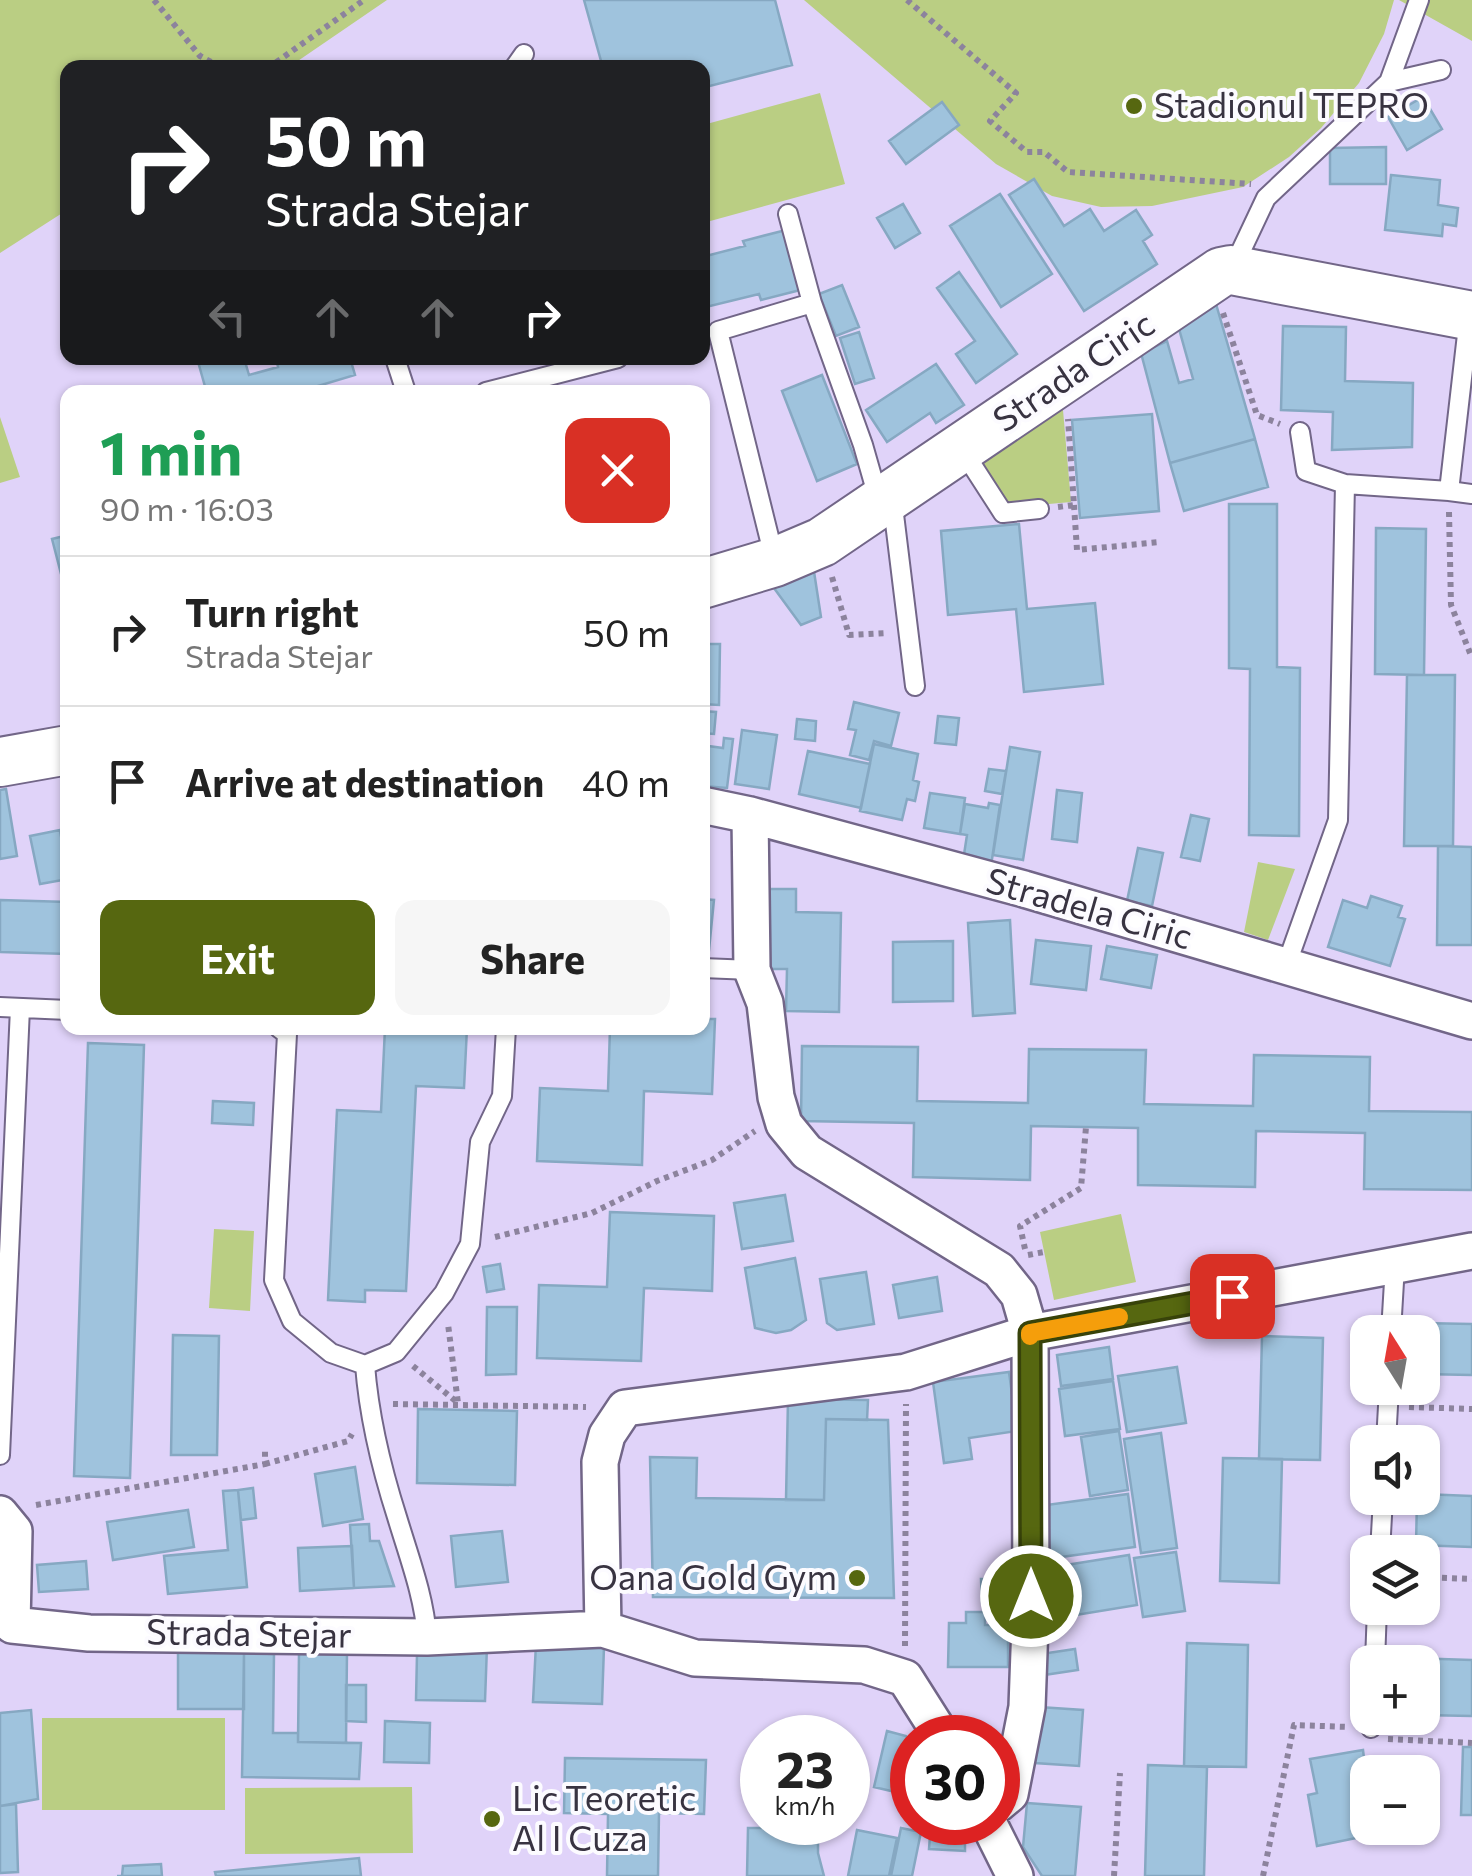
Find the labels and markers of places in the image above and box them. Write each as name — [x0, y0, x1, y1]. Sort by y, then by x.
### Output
place label: Stadionul TEPRO — [1154, 82, 1429, 125]
marker: Stadionul TEPRO — [1123, 95, 1145, 117]
pin — [1190, 1254, 1275, 1339]
place label: Oana Gold Gym — [589, 1554, 837, 1597]
marker: Oana Gold Gym — [846, 1567, 868, 1589]
place label: Lic Teoretic Al I Cuza — [512, 1775, 696, 1858]
marker: Lic Teoretic Al I Cuza — [481, 1808, 503, 1830]

